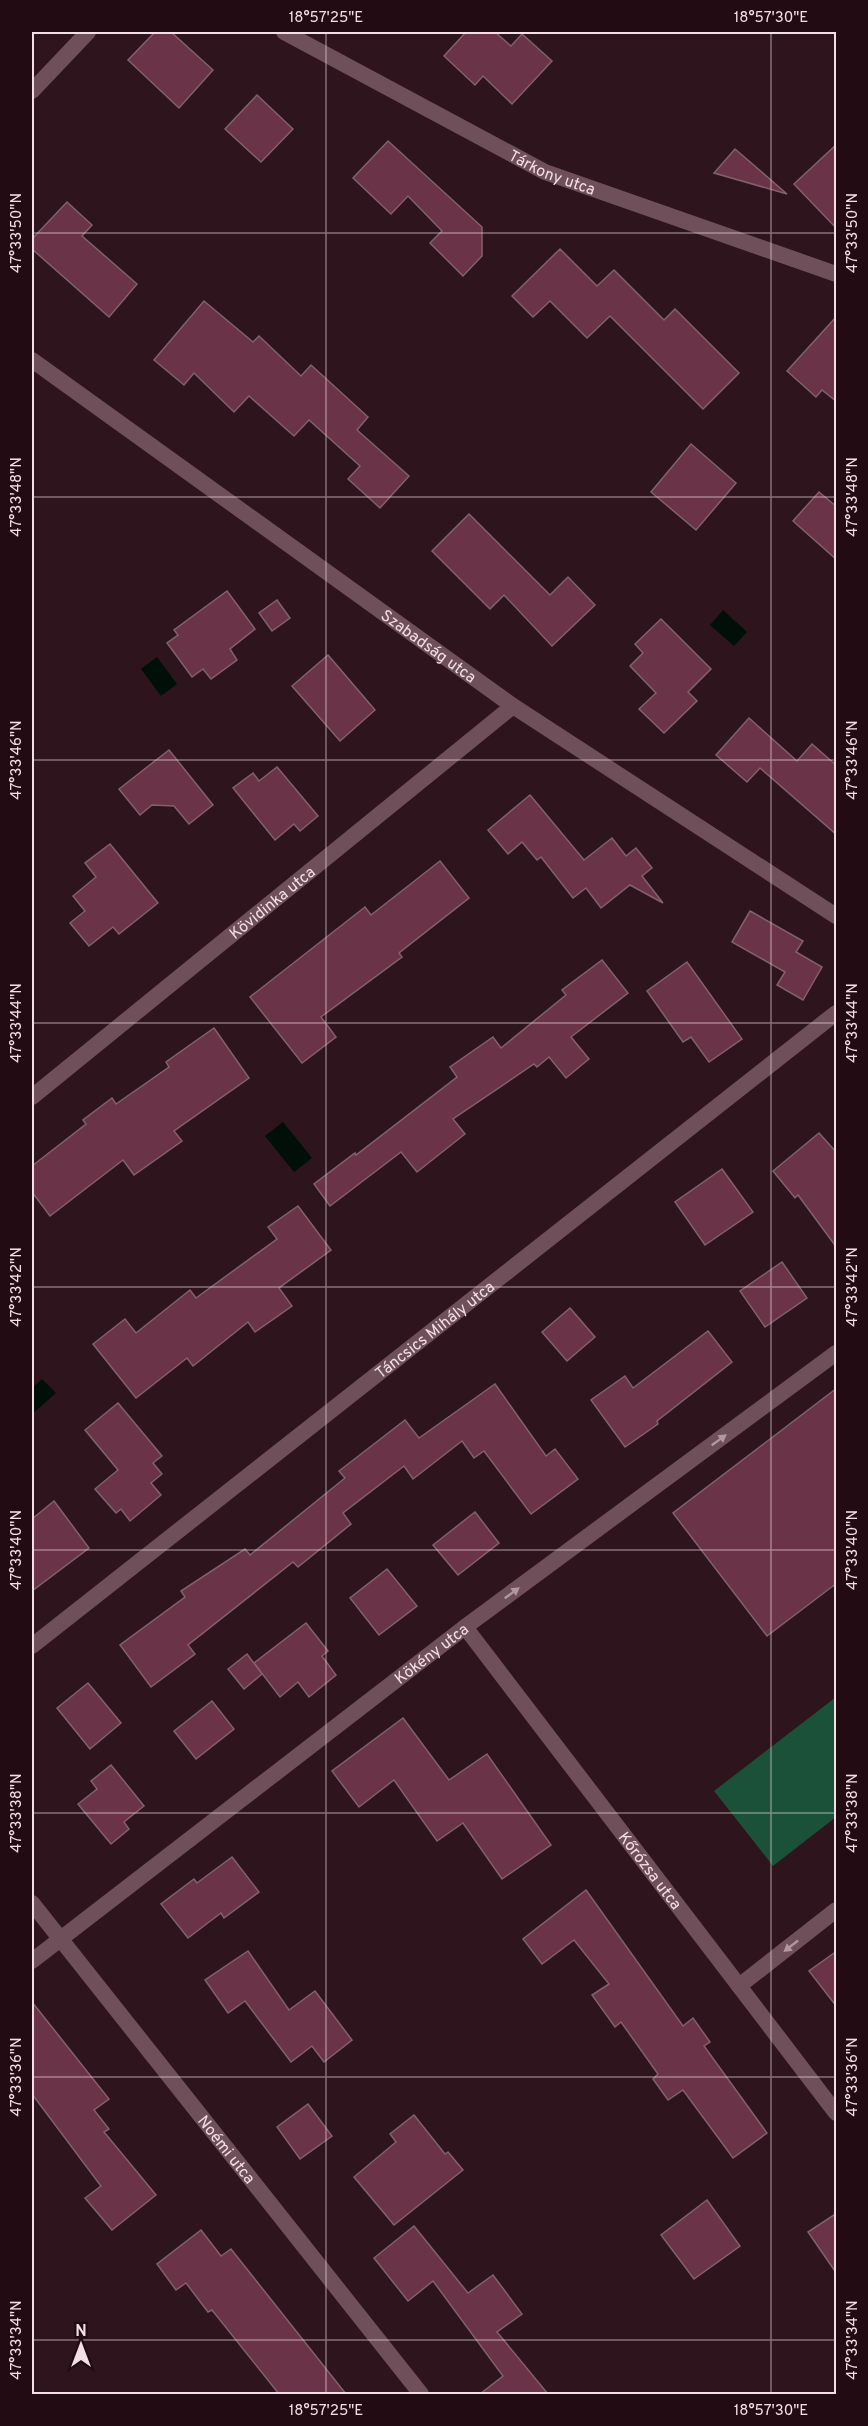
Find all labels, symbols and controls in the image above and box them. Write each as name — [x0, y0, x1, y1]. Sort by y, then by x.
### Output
text: 18°57'25"E — [289, 9, 363, 28]
text: 18°57'30"E — [734, 9, 808, 28]
street label: Tárkony utca — [505, 146, 598, 201]
text: 47°33'50"N — [8, 193, 27, 273]
text: 47°33'50"N — [844, 193, 863, 273]
text: 47°33'48"N — [8, 457, 27, 537]
text: 47°33'48"N — [844, 457, 863, 537]
street label: Szabadság utca — [376, 606, 479, 688]
text: 47°33'46"N — [8, 720, 27, 800]
text: 47°33'46"N — [844, 720, 863, 800]
street label: Kövidinka utca — [226, 863, 320, 944]
text: 47°33'44"N — [8, 983, 27, 1063]
text: 47°33'44"N — [844, 983, 863, 1063]
text: 47°33'42"N — [8, 1247, 27, 1327]
text: 47°33'42"N — [844, 1247, 863, 1327]
street label: Táncsics Mihály utca — [372, 1278, 499, 1384]
one-way arrow — [712, 1434, 727, 1446]
text: 47°33'40"N — [8, 1510, 27, 1590]
text: 47°33'40"N — [844, 1510, 863, 1590]
one-way arrow — [505, 1587, 520, 1599]
street label: Kökény utca — [391, 1620, 473, 1690]
text: 47°33'38"N — [8, 1773, 27, 1853]
text: 47°33'38"N — [844, 1773, 863, 1853]
street label: Kőrózsa utca — [613, 1829, 685, 1914]
one-way arrow — [783, 1939, 798, 1951]
text: 47°33'36"N — [8, 2037, 27, 2117]
text: 47°33'36"N — [844, 2037, 863, 2117]
street label: Noémi utca — [192, 2112, 259, 2189]
text: 47°33'34"N — [8, 2300, 27, 2380]
text: 47°33'34"N — [844, 2300, 863, 2380]
north arrow — [51, 2315, 111, 2375]
text: N — [75, 2322, 87, 2342]
text: 18°57'25"E — [289, 2402, 363, 2421]
text: 18°57'30"E — [734, 2402, 808, 2421]

